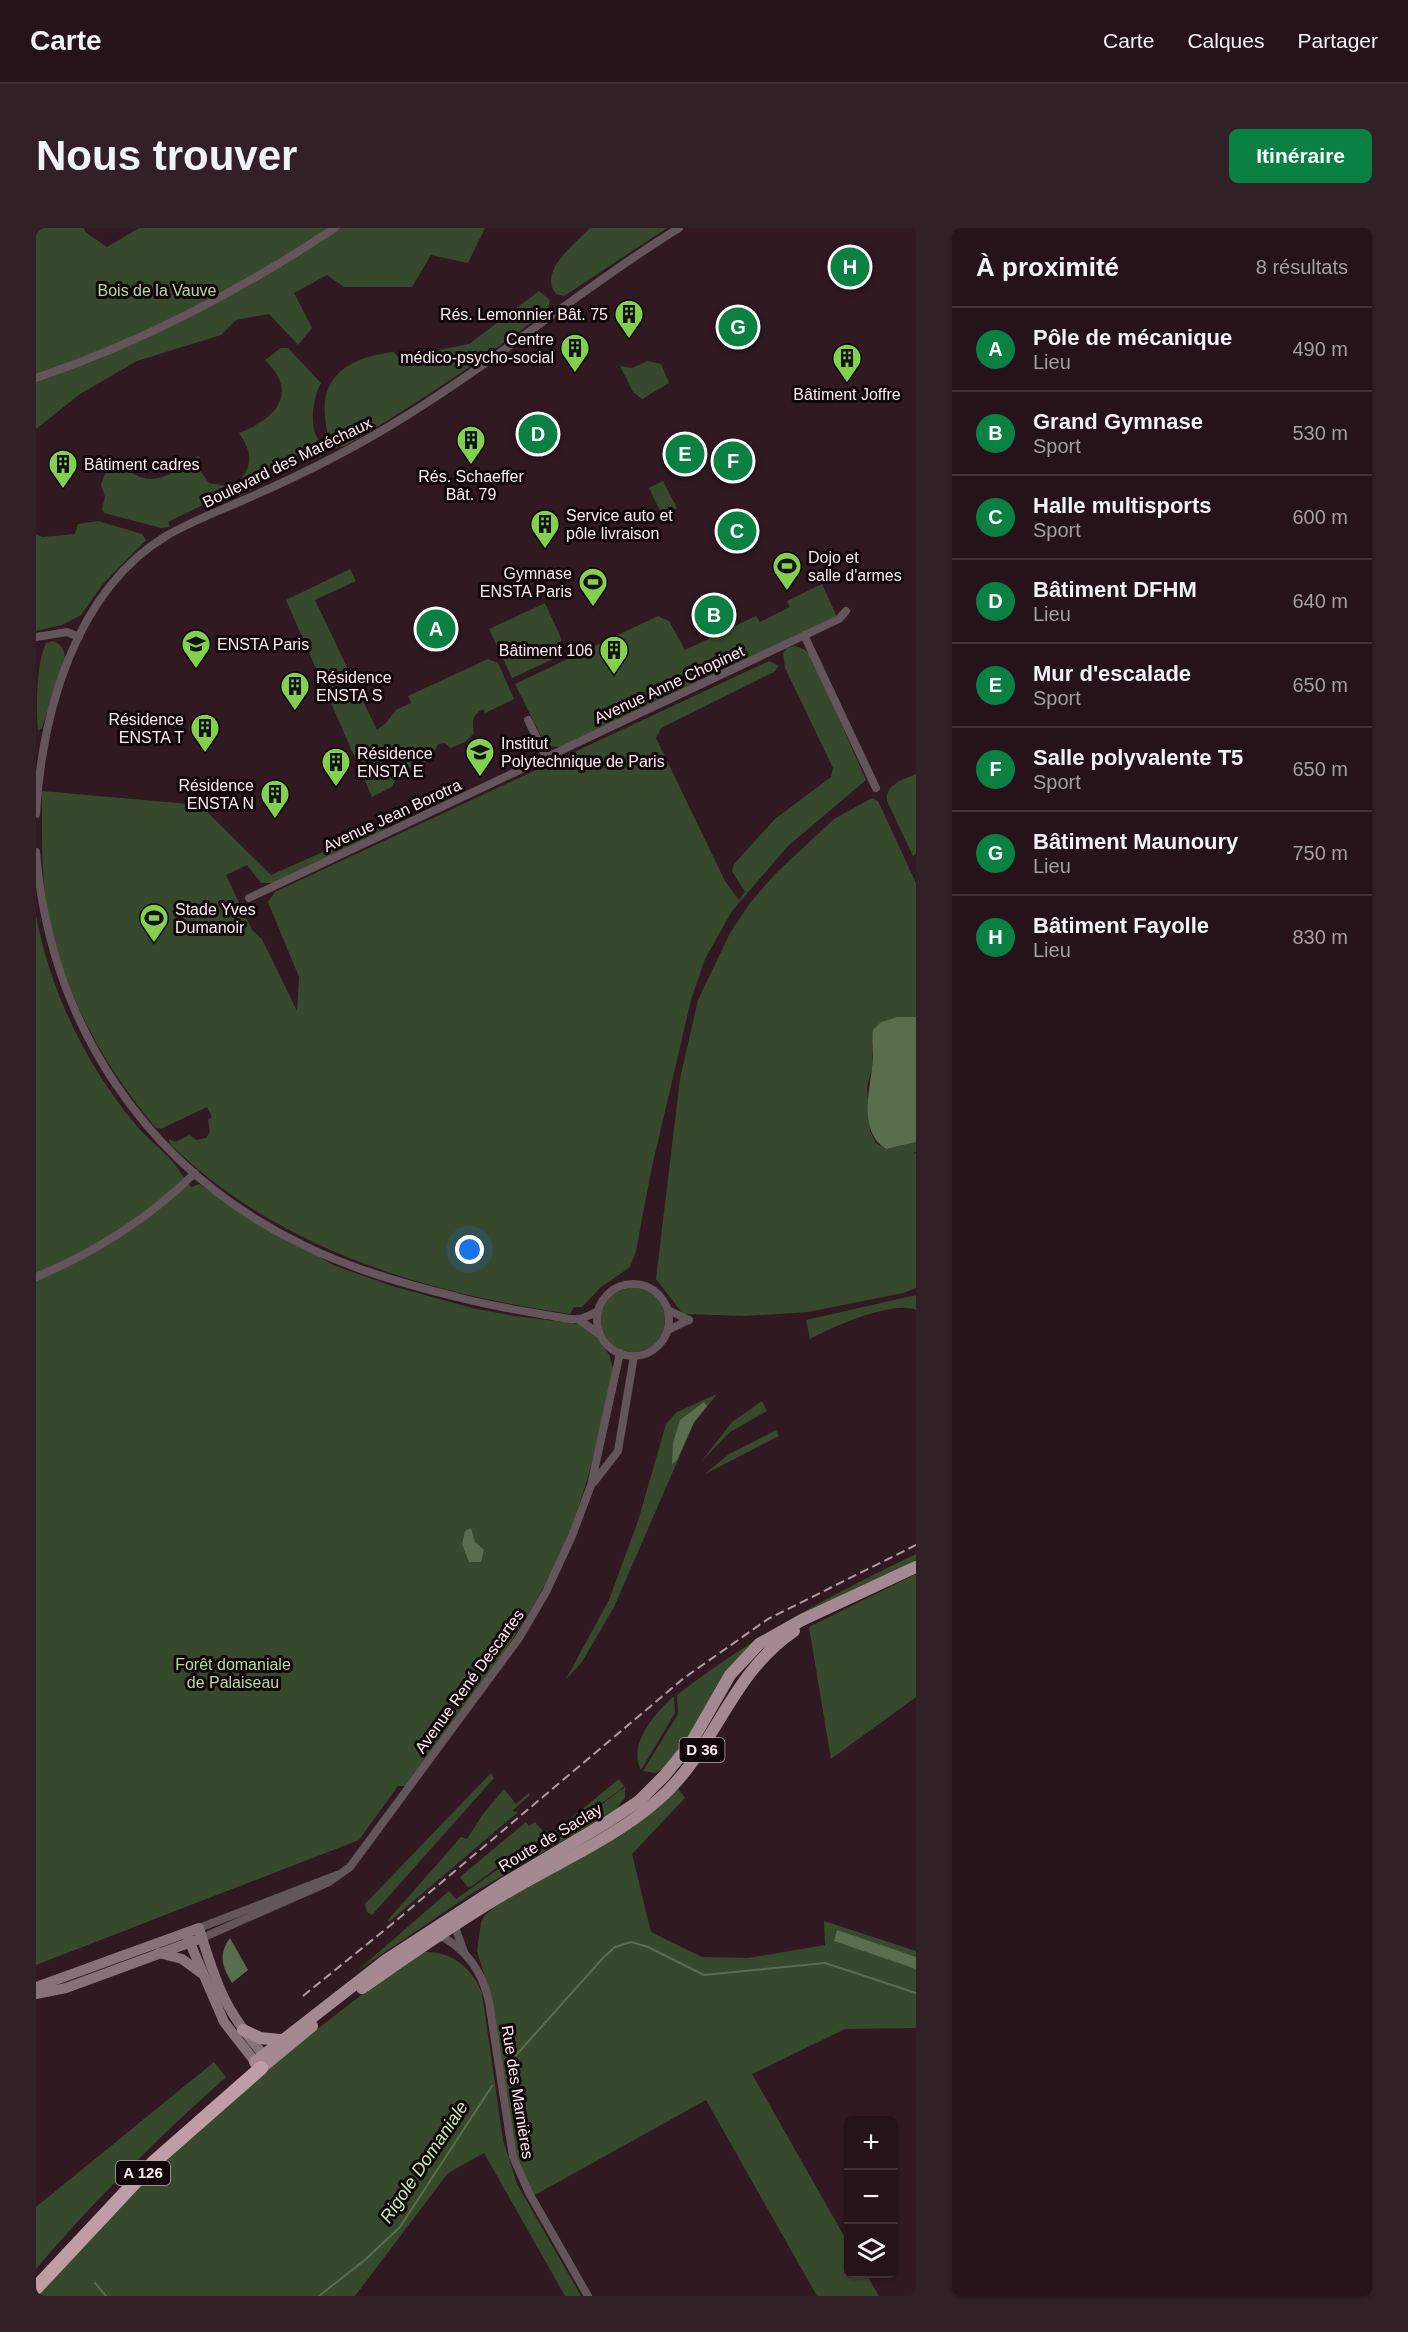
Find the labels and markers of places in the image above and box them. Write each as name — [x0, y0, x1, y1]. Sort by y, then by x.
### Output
pin: H — [830, 244, 870, 290]
building icon: Rés. Lemonnier Bât. 75 — [613, 298, 645, 340]
pin: G — [718, 304, 758, 350]
place label: Rés. Lemonnier Bât. 75 — [440, 306, 608, 323]
place label: Centre médico-psycho-social — [400, 331, 554, 366]
building icon: Centre médico-psycho-social — [559, 332, 591, 374]
building icon: Bâtiment Joffre — [831, 342, 863, 384]
place label: Bâtiment Joffre — [793, 386, 901, 403]
pin: D — [518, 412, 558, 456]
building icon: Rés. Schaeffer Bât. 79 — [455, 424, 487, 466]
pin: E — [666, 432, 704, 476]
pin: F — [714, 438, 752, 484]
building icon: Bâtiment cadres — [47, 448, 79, 490]
place label: Bâtiment cadres — [84, 456, 200, 473]
place label: Rés. Schaeffer Bât. 79 — [418, 468, 524, 503]
place label: Service auto et pôle livraison — [566, 507, 673, 542]
building icon: Service auto et pôle livraison — [529, 508, 561, 550]
pin: C — [718, 508, 756, 554]
place label: Dojo et salle d'armes — [808, 549, 902, 584]
sports icon: Dojo et salle d'armes — [771, 550, 803, 592]
place label: Gymnase ENSTA Paris — [480, 565, 572, 600]
sports icon: Gymnase ENSTA Paris — [577, 566, 609, 608]
pin: B — [694, 592, 734, 638]
pin: A — [416, 606, 456, 652]
school or university icon: ENSTA Paris — [180, 628, 212, 670]
building icon: Bâtiment 106 — [598, 634, 630, 676]
place label: ENSTA Paris — [217, 636, 309, 653]
place label: Bâtiment 106 — [499, 642, 593, 659]
place label: Résidence ENSTA S — [316, 669, 392, 704]
building icon: Résidence ENSTA S — [279, 670, 311, 712]
place label: Résidence ENSTA T — [108, 711, 184, 746]
building icon: Résidence ENSTA T — [189, 712, 221, 754]
place label: Institut Polytechnique de Paris — [501, 735, 665, 770]
school or university icon: Institut Polytechnique de Paris — [464, 736, 496, 778]
place label: Résidence ENSTA E — [357, 745, 433, 780]
building icon: Résidence ENSTA E — [320, 746, 352, 788]
place label: Résidence ENSTA N — [178, 777, 254, 812]
building icon: Résidence ENSTA N — [259, 778, 291, 820]
place label: Stade Yves Dumanoir — [175, 901, 256, 936]
sports icon: Stade Yves Dumanoir — [138, 902, 170, 944]

